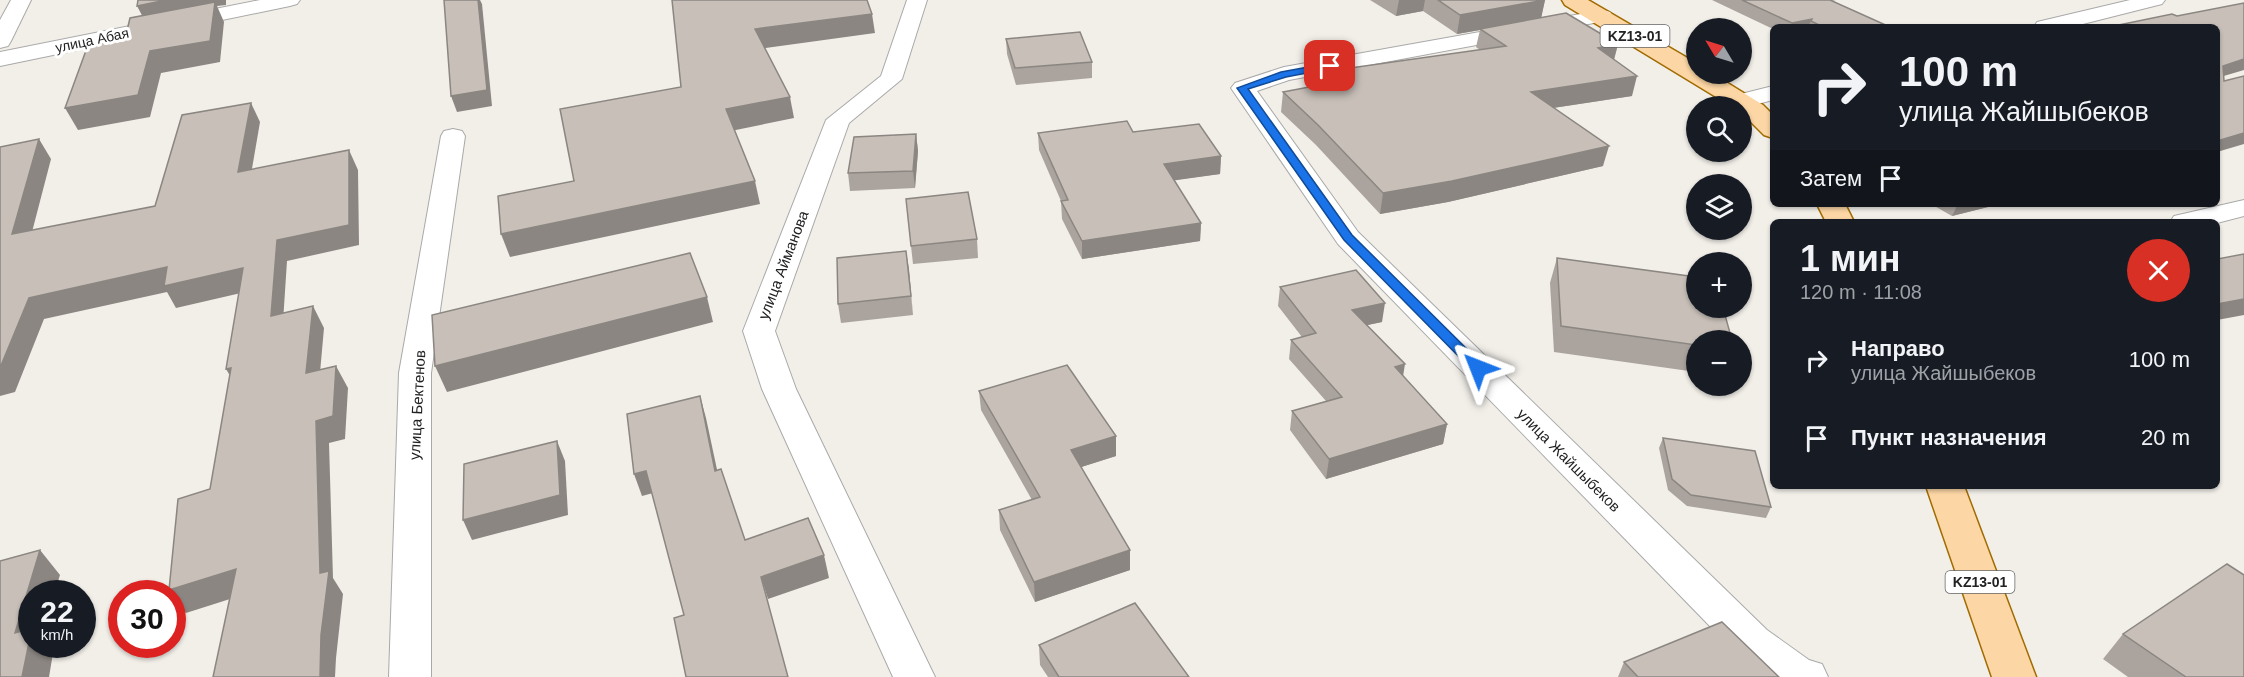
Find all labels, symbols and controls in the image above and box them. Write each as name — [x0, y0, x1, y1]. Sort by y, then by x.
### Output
north arrow — [1686, 18, 1752, 84]
map controls — [1686, 18, 1752, 396]
street label: улица Абая — [54, 24, 130, 56]
road number: KZ13-01 — [1600, 25, 1670, 47]
pin — [1304, 40, 1355, 91]
icon: right — [1800, 48, 1878, 126]
text: 100 m — [1899, 48, 2018, 95]
icon: arrive — [1313, 49, 1346, 82]
button: search — [1686, 96, 1752, 162]
text: улица Жайшыбеков — [1899, 97, 2149, 127]
icon: arrive — [1874, 162, 1907, 195]
text: Затем — [1800, 166, 1862, 191]
button: layers — [1686, 174, 1752, 240]
street label: улица Айманова — [754, 208, 812, 322]
text: 1 мин — [1800, 238, 1901, 279]
button: close — [2127, 239, 2190, 302]
button: + — [1686, 252, 1752, 318]
text: 120 m · 11:08 — [1800, 281, 1922, 303]
button: − — [1686, 330, 1752, 396]
position arrow — [1446, 336, 1510, 400]
text: Направо — [1851, 336, 1945, 361]
icon: right — [1800, 344, 1833, 377]
text: 100 m — [2129, 347, 2190, 372]
street label: улица Бектенов — [406, 350, 428, 460]
text: улица Жайшыбеков — [1851, 362, 2036, 384]
street label: улица Жайшыбеков — [1514, 405, 1624, 515]
icon: arrive — [1800, 422, 1833, 455]
text: Пункт назначения — [1851, 425, 2047, 450]
text: 20 m — [2141, 425, 2190, 450]
road number: KZ13-01 — [1946, 571, 2014, 593]
speed limit sign: 30 — [108, 580, 186, 658]
text: 22 — [40, 595, 74, 628]
text: km/h — [41, 626, 73, 643]

